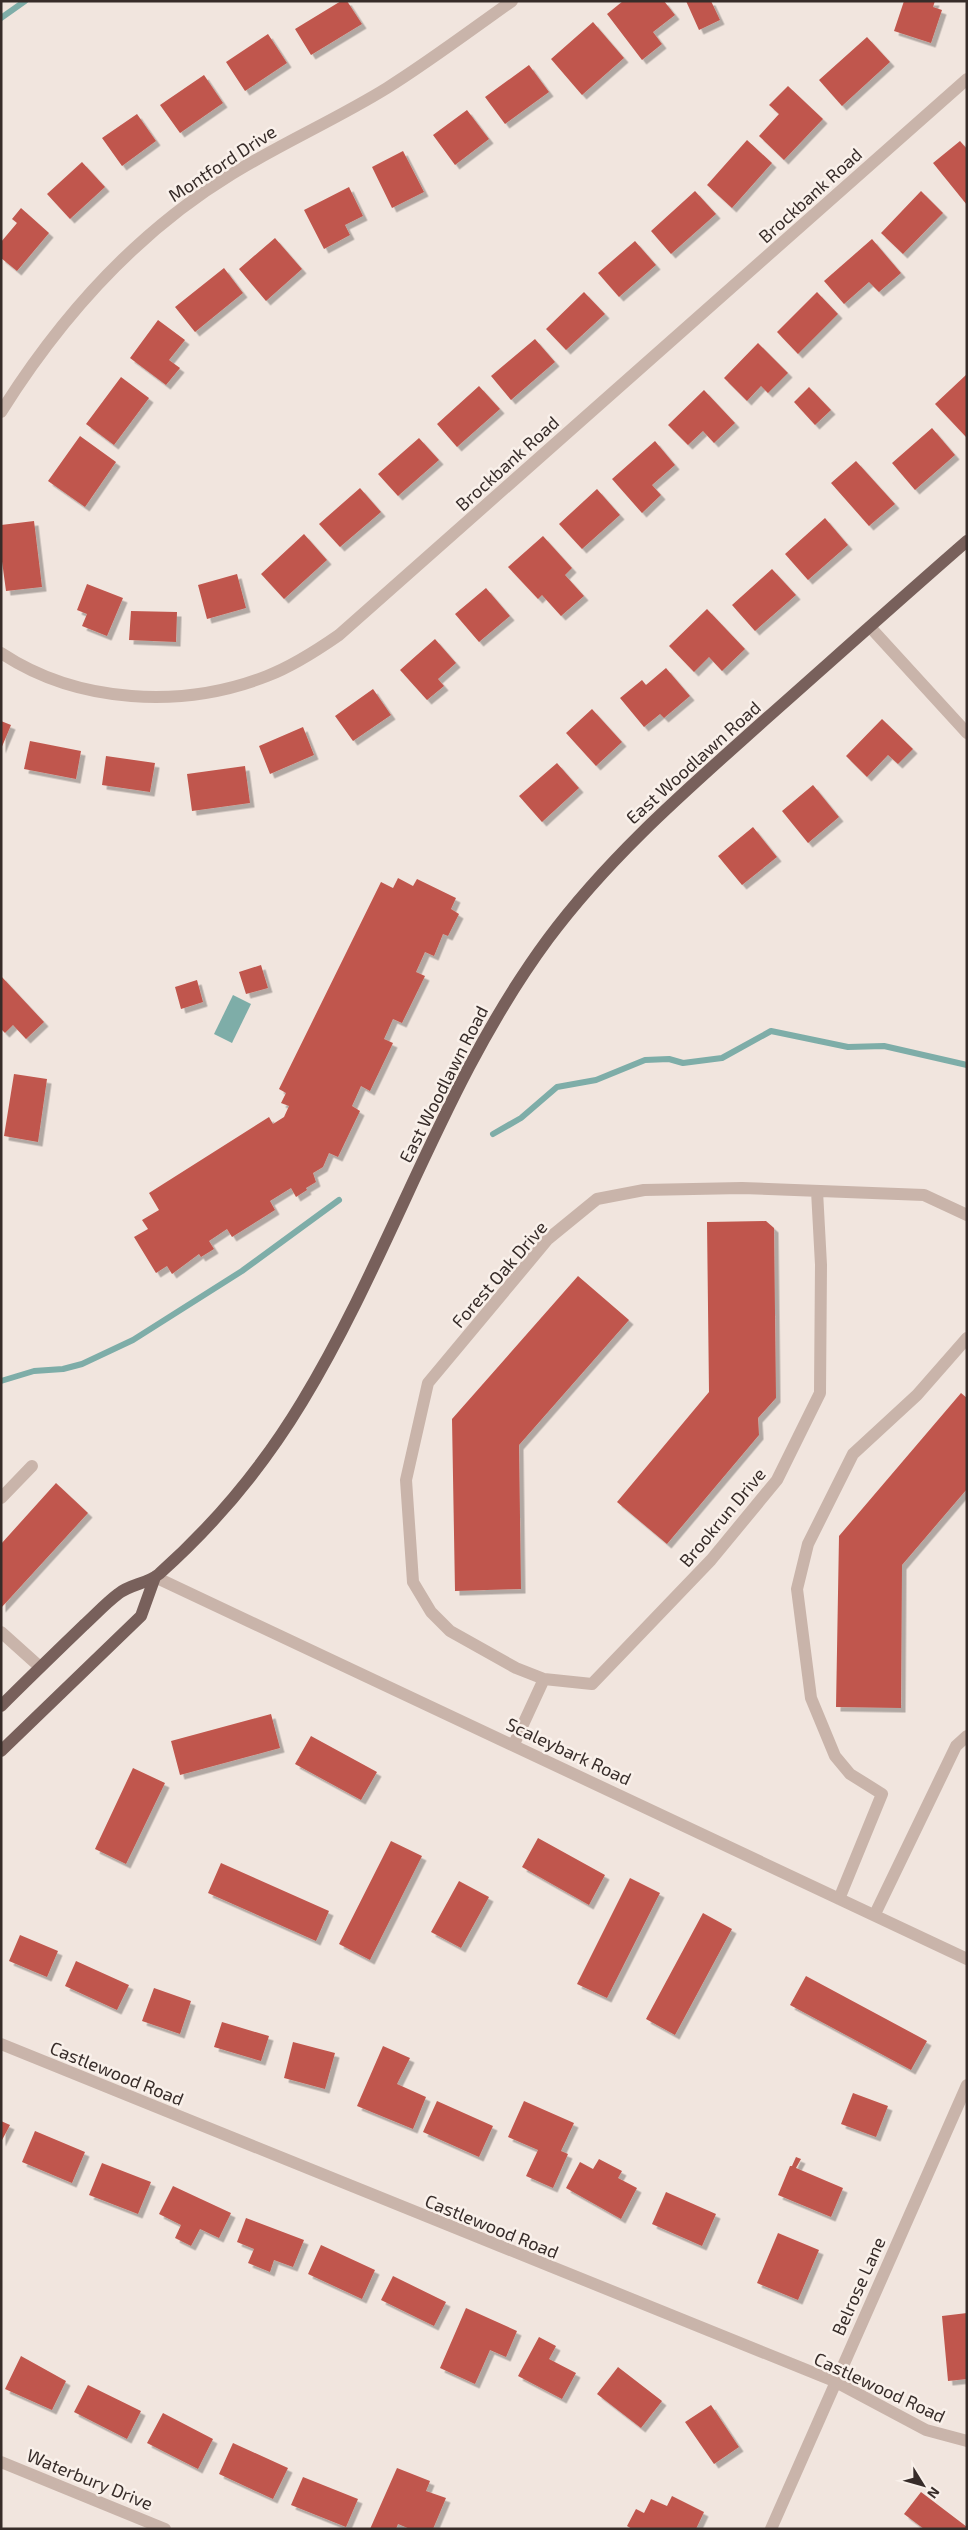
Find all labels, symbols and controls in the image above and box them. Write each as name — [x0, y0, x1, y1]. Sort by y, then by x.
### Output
street label: Montford Drive — [164, 120, 280, 206]
street label: Brockbank Road — [754, 143, 866, 247]
street label: Brockbank Road — [451, 411, 563, 515]
street label: East Woodlawn Road — [621, 696, 765, 828]
street label: East Woodlawn Road — [394, 1002, 492, 1166]
street label: Forest Oak Drive — [447, 1216, 551, 1332]
street label: Brookrun Drive — [674, 1463, 770, 1571]
street label: Scaleybark Road — [503, 1712, 635, 1790]
street label: Castlewood Road — [47, 2036, 187, 2110]
street label: Castlewood Road — [422, 2189, 562, 2263]
street label: Belrose Lane — [827, 2233, 889, 2339]
street label: Castlewood Road — [811, 2347, 949, 2427]
street label: Waterbury Drive — [24, 2444, 156, 2514]
north arrow — [898, 2460, 948, 2510]
text: N — [924, 2484, 944, 2502]

